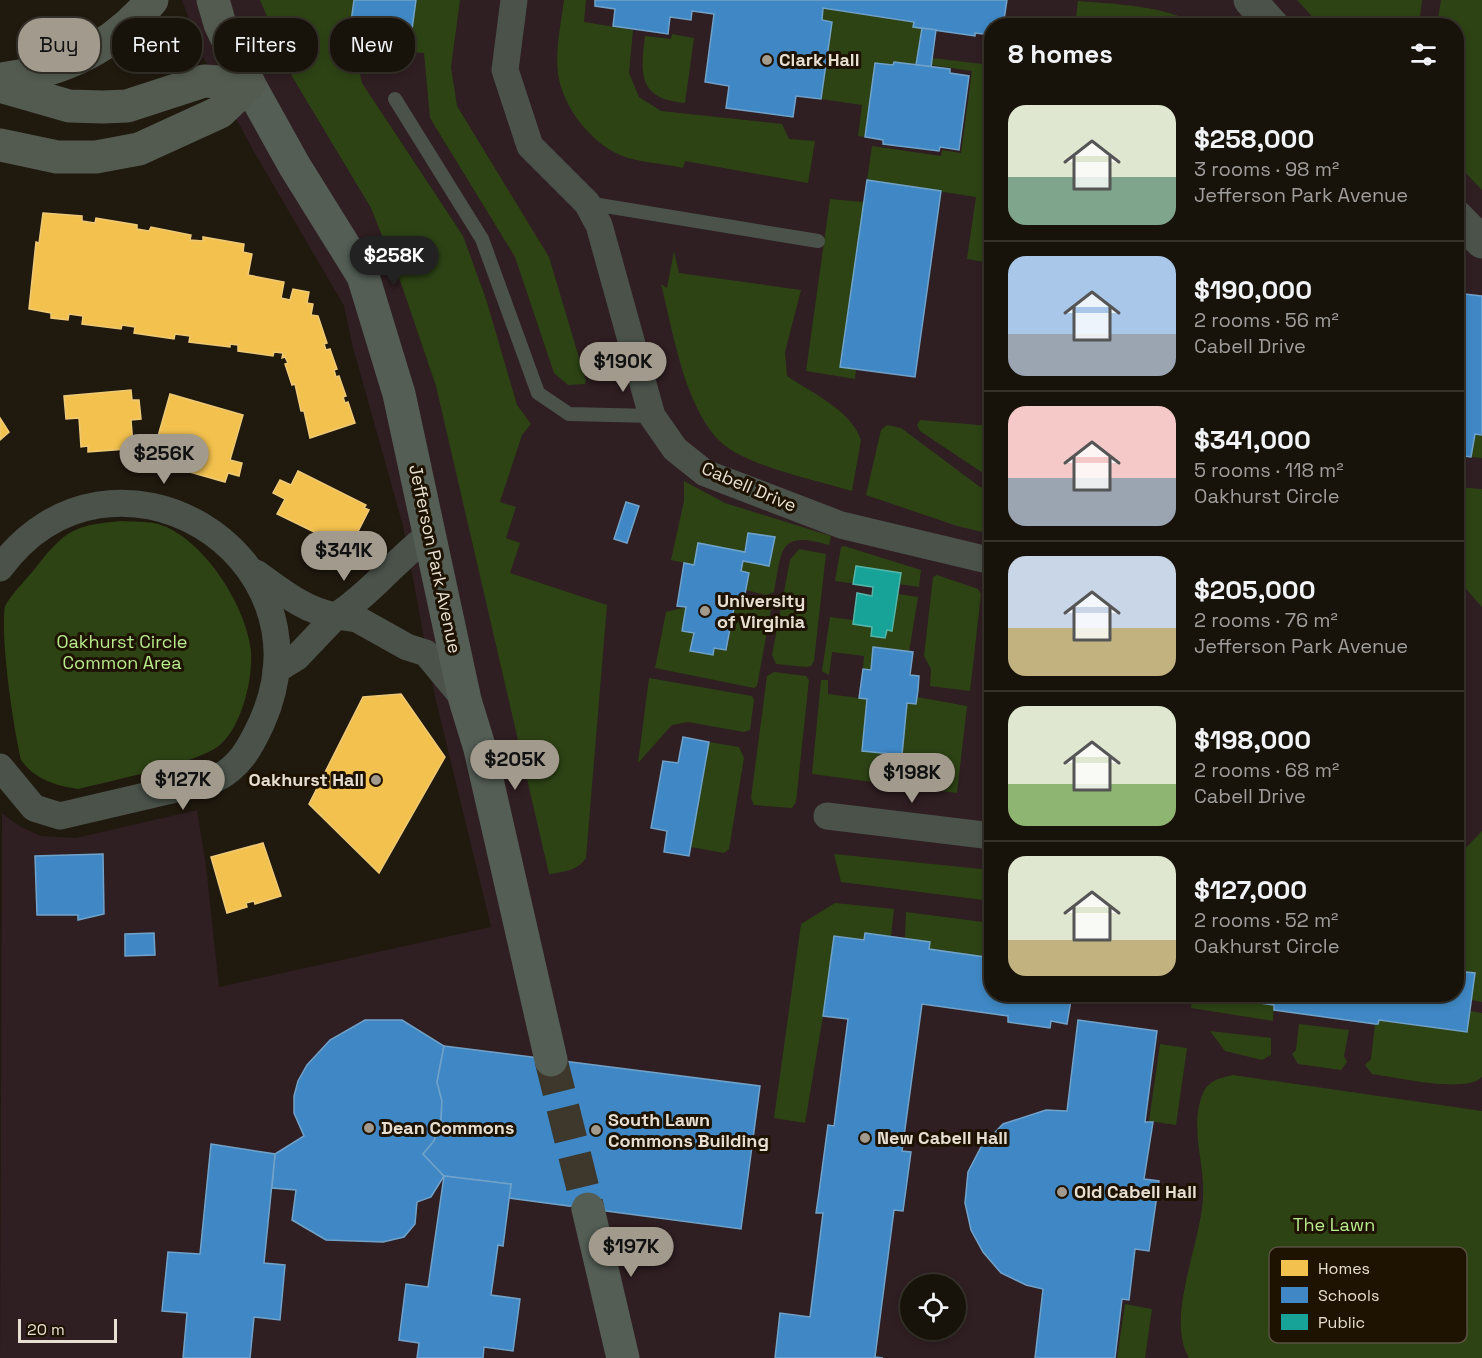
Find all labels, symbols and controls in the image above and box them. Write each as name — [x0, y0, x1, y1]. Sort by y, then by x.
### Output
chip: Buy — [18, 18, 100, 72]
chip: Rent — [112, 18, 202, 72]
chip: Filters — [214, 18, 318, 72]
chip: New — [330, 18, 415, 72]
text: 8 homes — [1008, 37, 1113, 71]
icon: filters — [1407, 38, 1440, 71]
place label: Clark Hall — [779, 48, 859, 71]
marker: Clark Hall — [760, 53, 774, 67]
text: $258,000 — [1194, 122, 1314, 156]
icon: home — [1056, 129, 1128, 201]
text: 3 rooms · 98 m² — [1194, 156, 1339, 182]
text: Jefferson Park Avenue — [1194, 182, 1408, 208]
pin: $258K — [352, 236, 436, 287]
text: $258K — [364, 242, 424, 268]
text: $190,000 — [1194, 273, 1312, 307]
icon: home — [1056, 280, 1128, 352]
text: 2 rooms · 56 m² — [1194, 307, 1339, 333]
text: Cabell Drive — [1194, 333, 1306, 359]
pin: $190K — [581, 342, 665, 393]
text: $190K — [594, 348, 653, 374]
text: $341,000 — [1194, 423, 1311, 457]
icon: home — [1056, 430, 1128, 502]
pin: $256K — [122, 434, 206, 485]
text: $256K — [134, 440, 194, 466]
street label: Cabell Drive — [698, 456, 800, 517]
text: 5 rooms · 118 m² — [1194, 457, 1344, 483]
street label: Jefferson Park Avenue — [404, 462, 467, 656]
text: Oakhurst Circle — [1194, 483, 1340, 509]
pin: $341K — [302, 531, 386, 582]
text: $341K — [315, 537, 373, 563]
text: $205,000 — [1194, 573, 1316, 607]
icon: home — [1056, 580, 1128, 652]
place label: University of Virginia — [717, 589, 806, 633]
marker: University of Virginia — [698, 604, 712, 618]
text: 2 rooms · 76 m² — [1194, 607, 1338, 633]
park label: Oakhurst Circle Common Area — [56, 630, 188, 674]
text: Jefferson Park Avenue — [1194, 633, 1408, 659]
text: $198,000 — [1194, 723, 1311, 757]
icon: home — [1056, 730, 1128, 802]
pin: $205K — [473, 740, 557, 791]
text: $205K — [484, 746, 546, 772]
pin: $198K — [870, 753, 954, 804]
text: 2 rooms · 68 m² — [1194, 757, 1339, 783]
text: $198K — [883, 759, 941, 785]
pin: $127K — [141, 760, 225, 811]
text: $127K — [155, 766, 211, 792]
place label: Oakhurst Hall — [249, 768, 364, 791]
marker: Oakhurst Hall — [369, 773, 383, 787]
text: Cabell Drive — [1194, 783, 1306, 809]
text: $127,000 — [1194, 873, 1307, 907]
icon: home — [1056, 880, 1128, 952]
text: 2 rooms · 52 m² — [1194, 907, 1338, 933]
text: Oakhurst Circle — [1194, 933, 1340, 959]
place label: South Lawn Commons Building — [608, 1108, 769, 1152]
place label: Dean Commons — [381, 1116, 514, 1139]
marker: Dean Commons — [362, 1121, 376, 1135]
marker: South Lawn Commons Building — [589, 1123, 603, 1137]
place label: New Cabell Hall — [877, 1126, 1008, 1149]
marker: New Cabell Hall — [858, 1131, 872, 1145]
place label: Old Cabell Hall — [1074, 1180, 1197, 1203]
marker: Old Cabell Hall — [1055, 1185, 1069, 1199]
park label: The Lawn — [1293, 1213, 1375, 1236]
pin: $197K — [589, 1227, 673, 1278]
text: $197K — [603, 1233, 659, 1259]
legend — [1269, 1247, 1467, 1343]
text: Homes — [1318, 1258, 1370, 1279]
map controls — [900, 1274, 966, 1340]
button: locate — [900, 1274, 966, 1340]
text: Schools — [1318, 1285, 1379, 1306]
text: Public — [1318, 1312, 1365, 1333]
scale bar — [18, 1316, 117, 1344]
text: 20 m — [27, 1319, 65, 1340]

